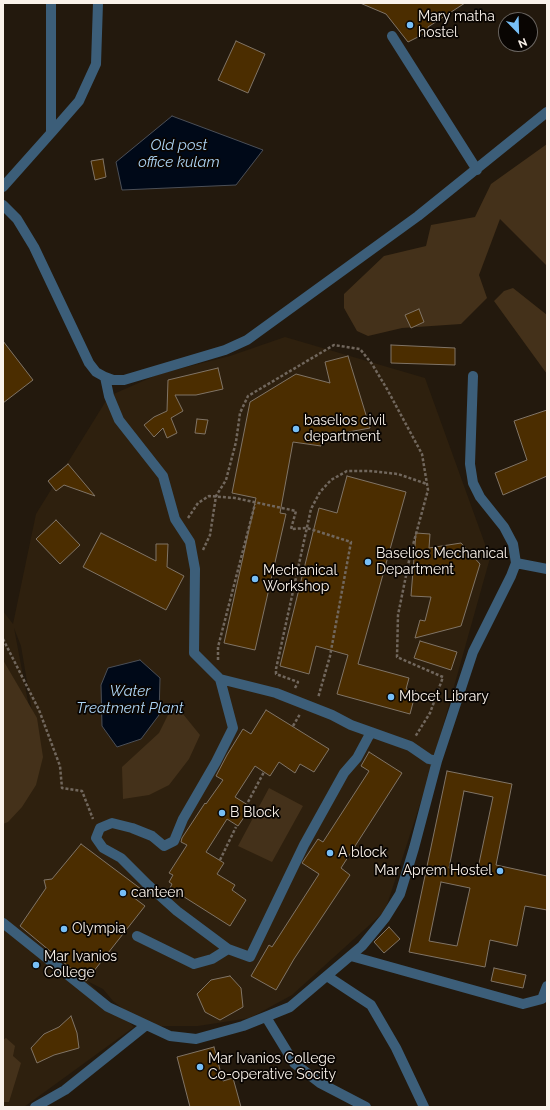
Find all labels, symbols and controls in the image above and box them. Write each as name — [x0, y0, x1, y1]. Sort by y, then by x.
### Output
place label: Mary matha hostel — [418, 9, 495, 42]
north arrow — [498, 12, 538, 52]
marker: Mary matha hostel — [405, 20, 415, 30]
text: N — [516, 35, 529, 50]
water label: Old post office kulam — [138, 136, 220, 171]
place label: baselios civil department — [304, 413, 386, 446]
marker: baselios civil department — [291, 424, 301, 434]
place label: Baselios Mechanical Department — [376, 546, 508, 578]
marker: Baselios Mechanical Department — [363, 557, 373, 567]
place label: Mechanical Workshop — [263, 563, 337, 596]
marker: Mechanical Workshop — [250, 574, 260, 584]
water label: Water Treatment Plant — [76, 682, 184, 717]
place label: Mbcet Library — [399, 689, 489, 705]
marker: Mbcet Library — [386, 692, 396, 702]
place label: B Block — [230, 805, 279, 821]
marker: B Block — [217, 808, 227, 818]
place label: A block — [338, 845, 387, 861]
marker: A block — [325, 848, 335, 858]
place label: Mar Aprem Hostel — [374, 863, 492, 879]
marker: Mar Aprem Hostel — [495, 866, 505, 876]
place label: canteen — [131, 885, 184, 901]
marker: canteen — [118, 888, 128, 898]
place label: Olympia — [72, 921, 126, 937]
marker: Olympia — [59, 924, 69, 934]
place label: Mar Ivanios College — [44, 949, 117, 982]
marker: Mar Ivanios College — [31, 960, 41, 970]
place label: Mar Ivanios College Co-operative Socity — [208, 1051, 336, 1084]
marker: Mar Ivanios College Co-operative Socity — [195, 1062, 205, 1072]

